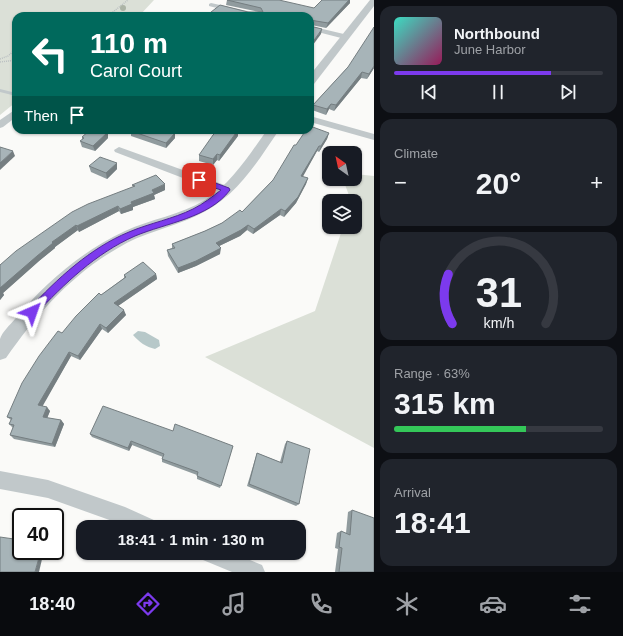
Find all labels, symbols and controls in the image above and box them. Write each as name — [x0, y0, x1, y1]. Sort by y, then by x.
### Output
text: Northbound — [454, 25, 540, 42]
icon: left — [24, 28, 76, 80]
text: 110 m — [90, 28, 168, 59]
text: June Harbor — [454, 42, 526, 57]
text: Carol Court — [90, 61, 182, 81]
icon: previous — [418, 81, 440, 103]
icon: pause — [487, 81, 509, 103]
icon: next — [557, 81, 579, 103]
icon: arrive — [66, 104, 88, 126]
text: Then — [24, 107, 58, 124]
north arrow — [322, 146, 362, 186]
map controls — [322, 146, 362, 234]
text: Climate — [394, 146, 438, 161]
pin — [182, 163, 216, 197]
text: 20° — [476, 167, 521, 200]
icon: arrive — [188, 169, 210, 191]
text: − — [394, 170, 407, 195]
text: + — [590, 170, 603, 195]
button: layers — [322, 194, 362, 234]
text: 31 — [475, 269, 522, 316]
position arrow — [11, 291, 53, 333]
text: km/h — [483, 315, 514, 331]
text: Range · 63% — [394, 366, 470, 381]
text: 315 km — [394, 387, 496, 420]
text: Arrival — [394, 485, 431, 500]
text: 18:41 — [394, 506, 471, 539]
speed limit sign: 40 — [12, 508, 64, 560]
text: 18:41 · 1 min · 130 m — [118, 531, 264, 548]
icon: directions — [134, 590, 162, 618]
icon: music — [220, 590, 248, 618]
icon: phone — [307, 590, 335, 618]
icon: climate — [393, 590, 421, 618]
icon: car — [479, 590, 507, 618]
icon: filters — [566, 590, 594, 618]
text: 18:40 — [29, 594, 75, 614]

